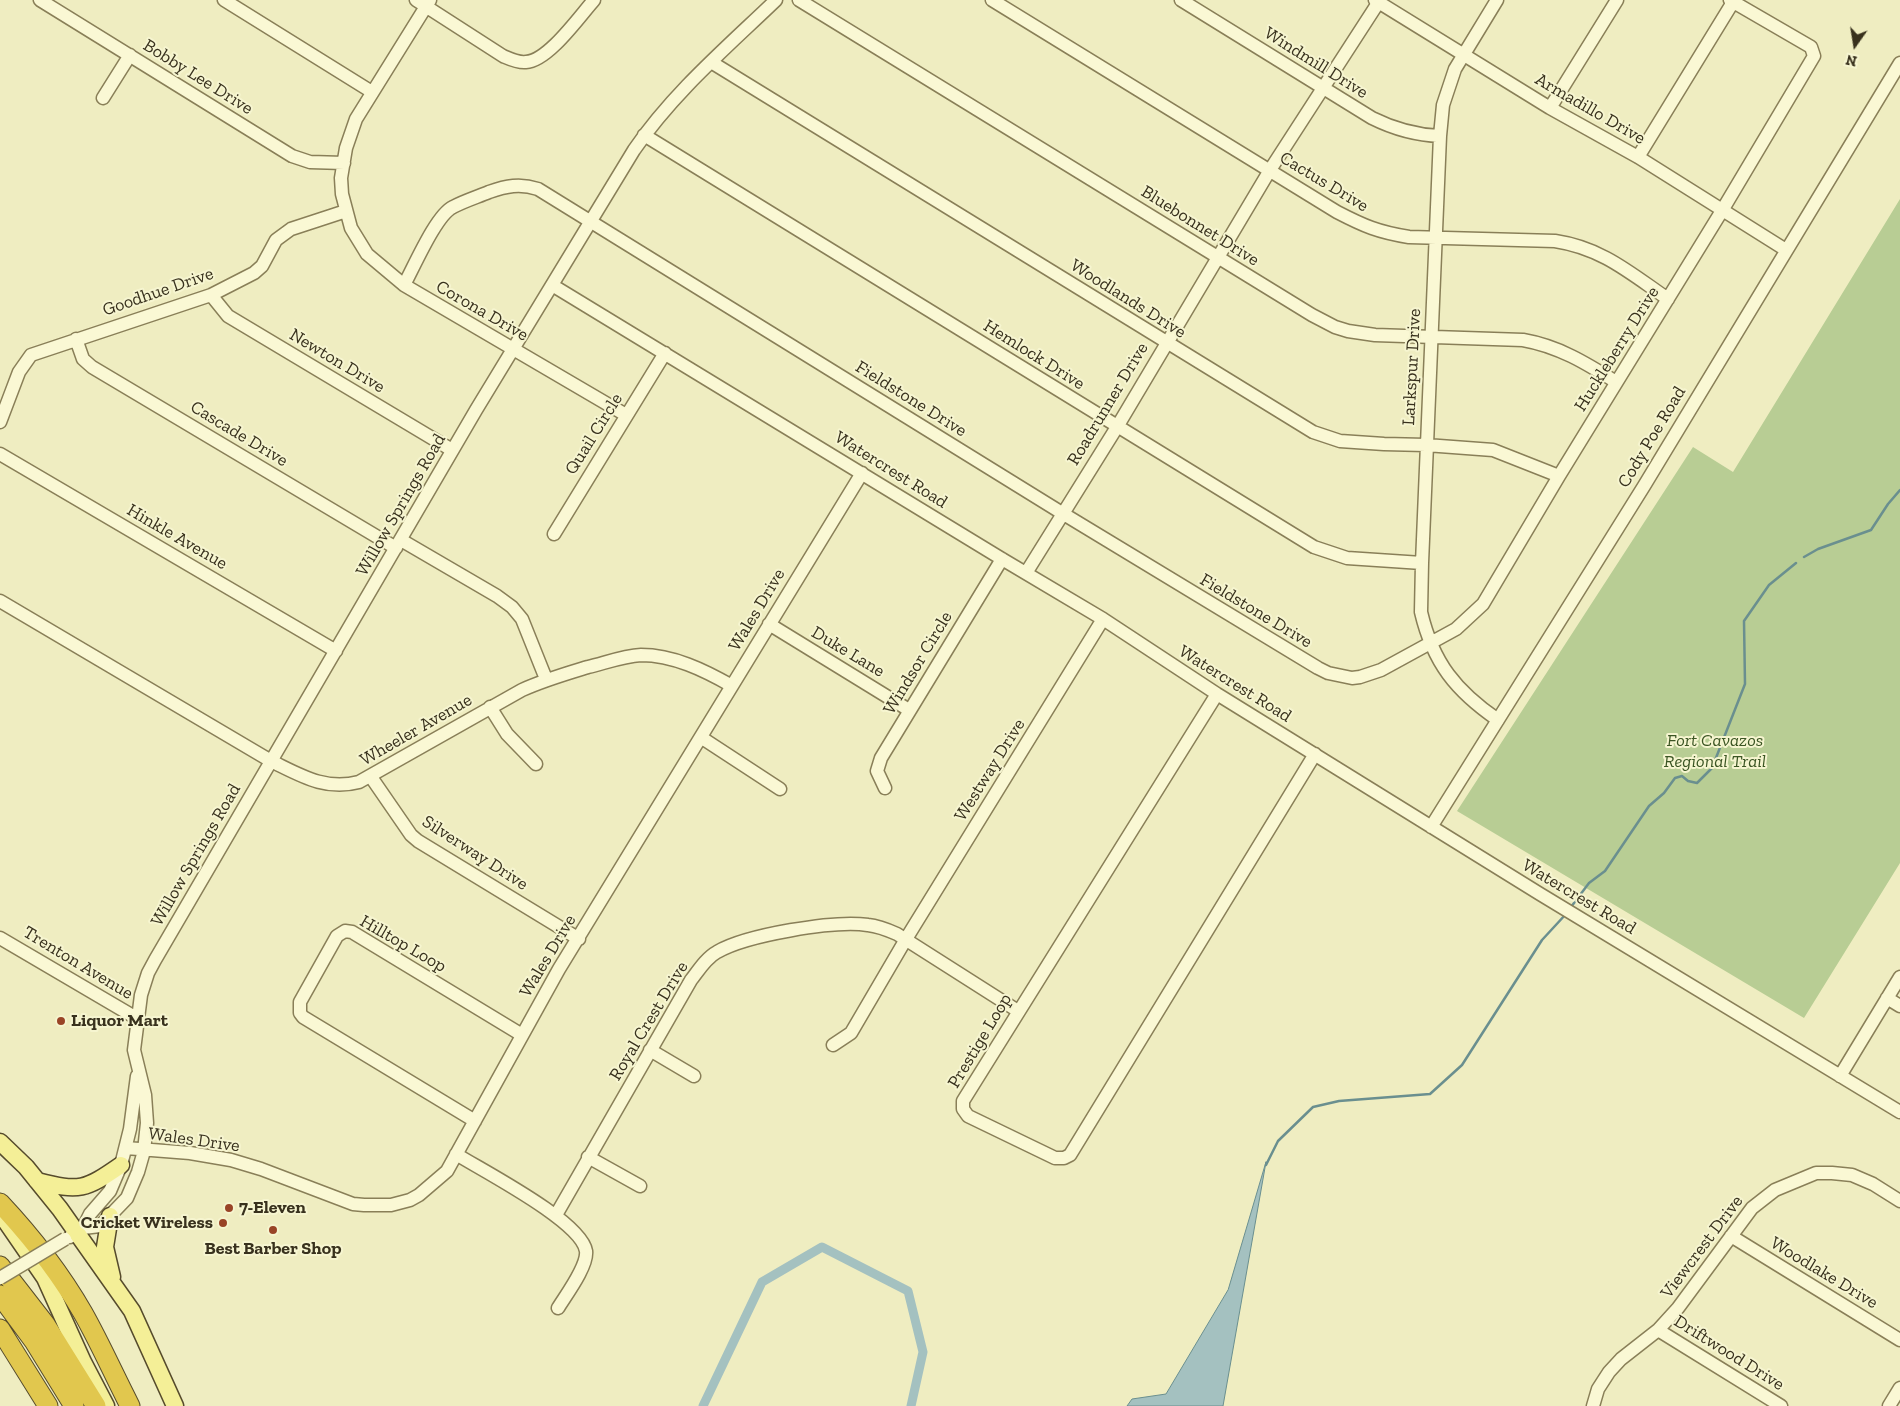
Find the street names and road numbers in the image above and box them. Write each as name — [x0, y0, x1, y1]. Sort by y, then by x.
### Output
street label: Windmill Drive — [1260, 22, 1372, 104]
street label: Bobby Lee Drive — [139, 35, 257, 119]
street label: Armadillo Drive — [1531, 69, 1649, 149]
street label: Cactus Drive — [1276, 147, 1372, 217]
street label: Bluebonnet Drive — [1137, 181, 1263, 271]
street label: Woodlands Drive — [1066, 255, 1190, 343]
street label: Goodhue Drive — [100, 263, 216, 321]
street label: Corona Drive — [432, 276, 532, 346]
street label: Huckleberry Drive — [1570, 283, 1664, 415]
street label: Larkspur Drive — [1398, 308, 1426, 426]
street label: Hemlock Drive — [979, 315, 1089, 395]
street label: Newton Drive — [285, 324, 389, 398]
street label: Roadrunner Drive — [1063, 339, 1153, 469]
street label: Fieldstone Drive — [851, 356, 971, 442]
street label: Cody Poe Road — [1613, 382, 1691, 492]
street label: Quail Circle — [561, 389, 627, 479]
street label: Cascade Drive — [186, 396, 292, 472]
street label: Watercrest Road — [831, 427, 951, 513]
street label: Willow Springs Road — [351, 430, 451, 580]
street label: Hinkle Avenue — [123, 499, 231, 575]
street label: Wales Drive — [724, 565, 790, 655]
street label: Fieldstone Drive — [1196, 569, 1316, 653]
street label: Windsor Circle — [879, 608, 957, 718]
street label: Duke Lane — [807, 622, 889, 682]
street label: Watercrest Road — [1175, 641, 1295, 727]
street label: Wheeler Avenue — [356, 689, 476, 771]
street label: Westway Drive — [950, 715, 1030, 825]
street label: Willow Springs Road — [146, 780, 246, 930]
street label: Silverway Drive — [418, 811, 532, 895]
street label: Watercrest Road — [1518, 854, 1640, 940]
street label: Hilltop Loop — [356, 911, 450, 977]
street label: Wales Drive — [515, 911, 581, 1001]
street label: Trenton Avenue — [19, 922, 137, 1004]
street label: Royal Crest Drive — [605, 957, 693, 1085]
street label: Prestige Loop — [943, 990, 1017, 1092]
street label: Wales Drive — [147, 1123, 241, 1157]
street label: Viewcrest Drive — [1656, 1191, 1748, 1303]
street label: Woodlake Drive — [1766, 1232, 1882, 1314]
street label: Driftwood Drive — [1670, 1310, 1788, 1396]

